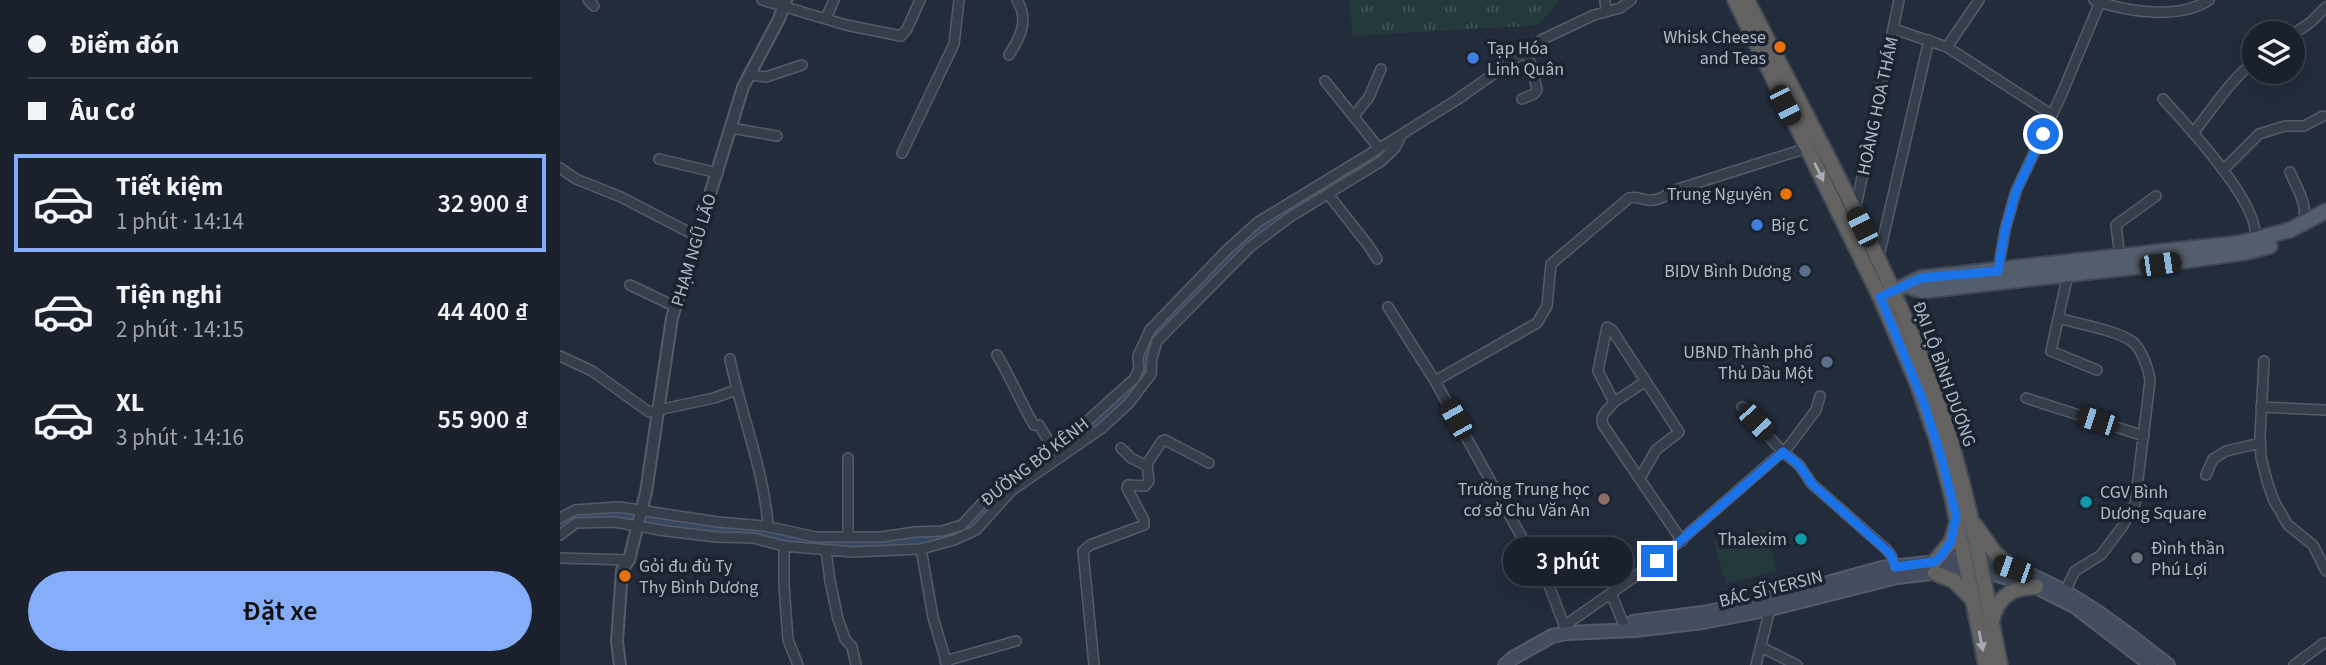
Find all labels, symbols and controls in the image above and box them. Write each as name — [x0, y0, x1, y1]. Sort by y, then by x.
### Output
map controls — [2242, 21, 2305, 84]
button: layers — [2242, 21, 2305, 84]
place label: Whisk Cheese and Teas — [1663, 25, 1766, 71]
text: Điểm đón — [70, 26, 179, 63]
street label: HOÀNG HOA THÁM — [1851, 35, 1905, 177]
place label: Tạp Hóa Linh Quân — [1487, 36, 1564, 82]
marker: Whisk Cheese and Teas — [1772, 39, 1788, 55]
marker: Tạp Hóa Linh Quân — [1465, 50, 1481, 66]
car — [1767, 82, 1804, 128]
text: Âu Cơ — [70, 93, 134, 130]
route start — [2027, 118, 2059, 150]
one-way arrow — [1813, 162, 1824, 182]
text: Tiết kiệm — [116, 168, 223, 205]
icon: car — [32, 172, 95, 235]
place label: Trung Nguyên — [1667, 182, 1772, 207]
text: 32 900 ₫ — [438, 185, 528, 222]
marker: Trung Nguyên — [1778, 186, 1794, 202]
street label: PHẠM NGŨ LÃO — [665, 190, 723, 309]
car — [1844, 204, 1881, 250]
text: 1 phút · 14:14 — [116, 205, 244, 238]
place label: Big C — [1771, 213, 1809, 238]
marker: Big C — [1749, 217, 1765, 233]
car — [2138, 251, 2183, 277]
place label: BIDV Bình Dương — [1664, 259, 1791, 284]
marker: BIDV Bình Dương — [1797, 263, 1813, 279]
text: Tiện nghi — [116, 276, 222, 313]
icon: car — [32, 280, 95, 343]
text: 44 400 ₫ — [438, 293, 528, 330]
street label: ĐẠI LỘ BÌNH DƯƠNG — [1906, 298, 1982, 450]
text: 2 phút · 14:15 — [116, 313, 244, 346]
place label: UBND Thành phố Thủ Dầu Một — [1683, 340, 1813, 386]
marker: UBND Thành phố Thủ Dầu Một — [1819, 354, 1835, 370]
text: XL — [116, 384, 144, 421]
icon: car — [32, 388, 95, 451]
car — [1437, 396, 1476, 442]
car — [1734, 399, 1779, 445]
text: 55 900 ₫ — [438, 401, 528, 438]
car — [2074, 405, 2121, 437]
street label: ĐƯỜNG BỜ KÊNH — [976, 412, 1094, 512]
text: 3 phút · 14:16 — [116, 421, 244, 454]
place label: Trường Trung học cơ sở Chu Văn An — [1458, 477, 1590, 523]
place label: CGV Bình Dương Square — [2100, 480, 2207, 526]
marker: Trường Trung học cơ sở Chu Văn An — [1596, 491, 1612, 507]
marker: CGV Bình Dương Square — [2078, 494, 2094, 510]
place label: Thalexim — [1718, 527, 1787, 552]
marker: Thalexim — [1793, 531, 1809, 547]
callout: 3 phút — [1503, 536, 1632, 586]
place label: Đình thần Phú Lợi — [2151, 536, 2225, 582]
text: 3 phút — [1536, 545, 1600, 578]
route end — [1641, 545, 1673, 577]
marker: Đình thần Phú Lợi — [2129, 550, 2145, 566]
car — [1990, 552, 2037, 586]
place label: Gỏi đu đủ Ty Thy Bình Dương — [639, 554, 758, 600]
street label: BÁC SĨ YERSIN — [1717, 564, 1825, 614]
marker: Gỏi đu đủ Ty Thy Bình Dương — [617, 568, 633, 584]
button: Đặt xe — [28, 571, 532, 651]
one-way arrow — [1976, 630, 1987, 652]

